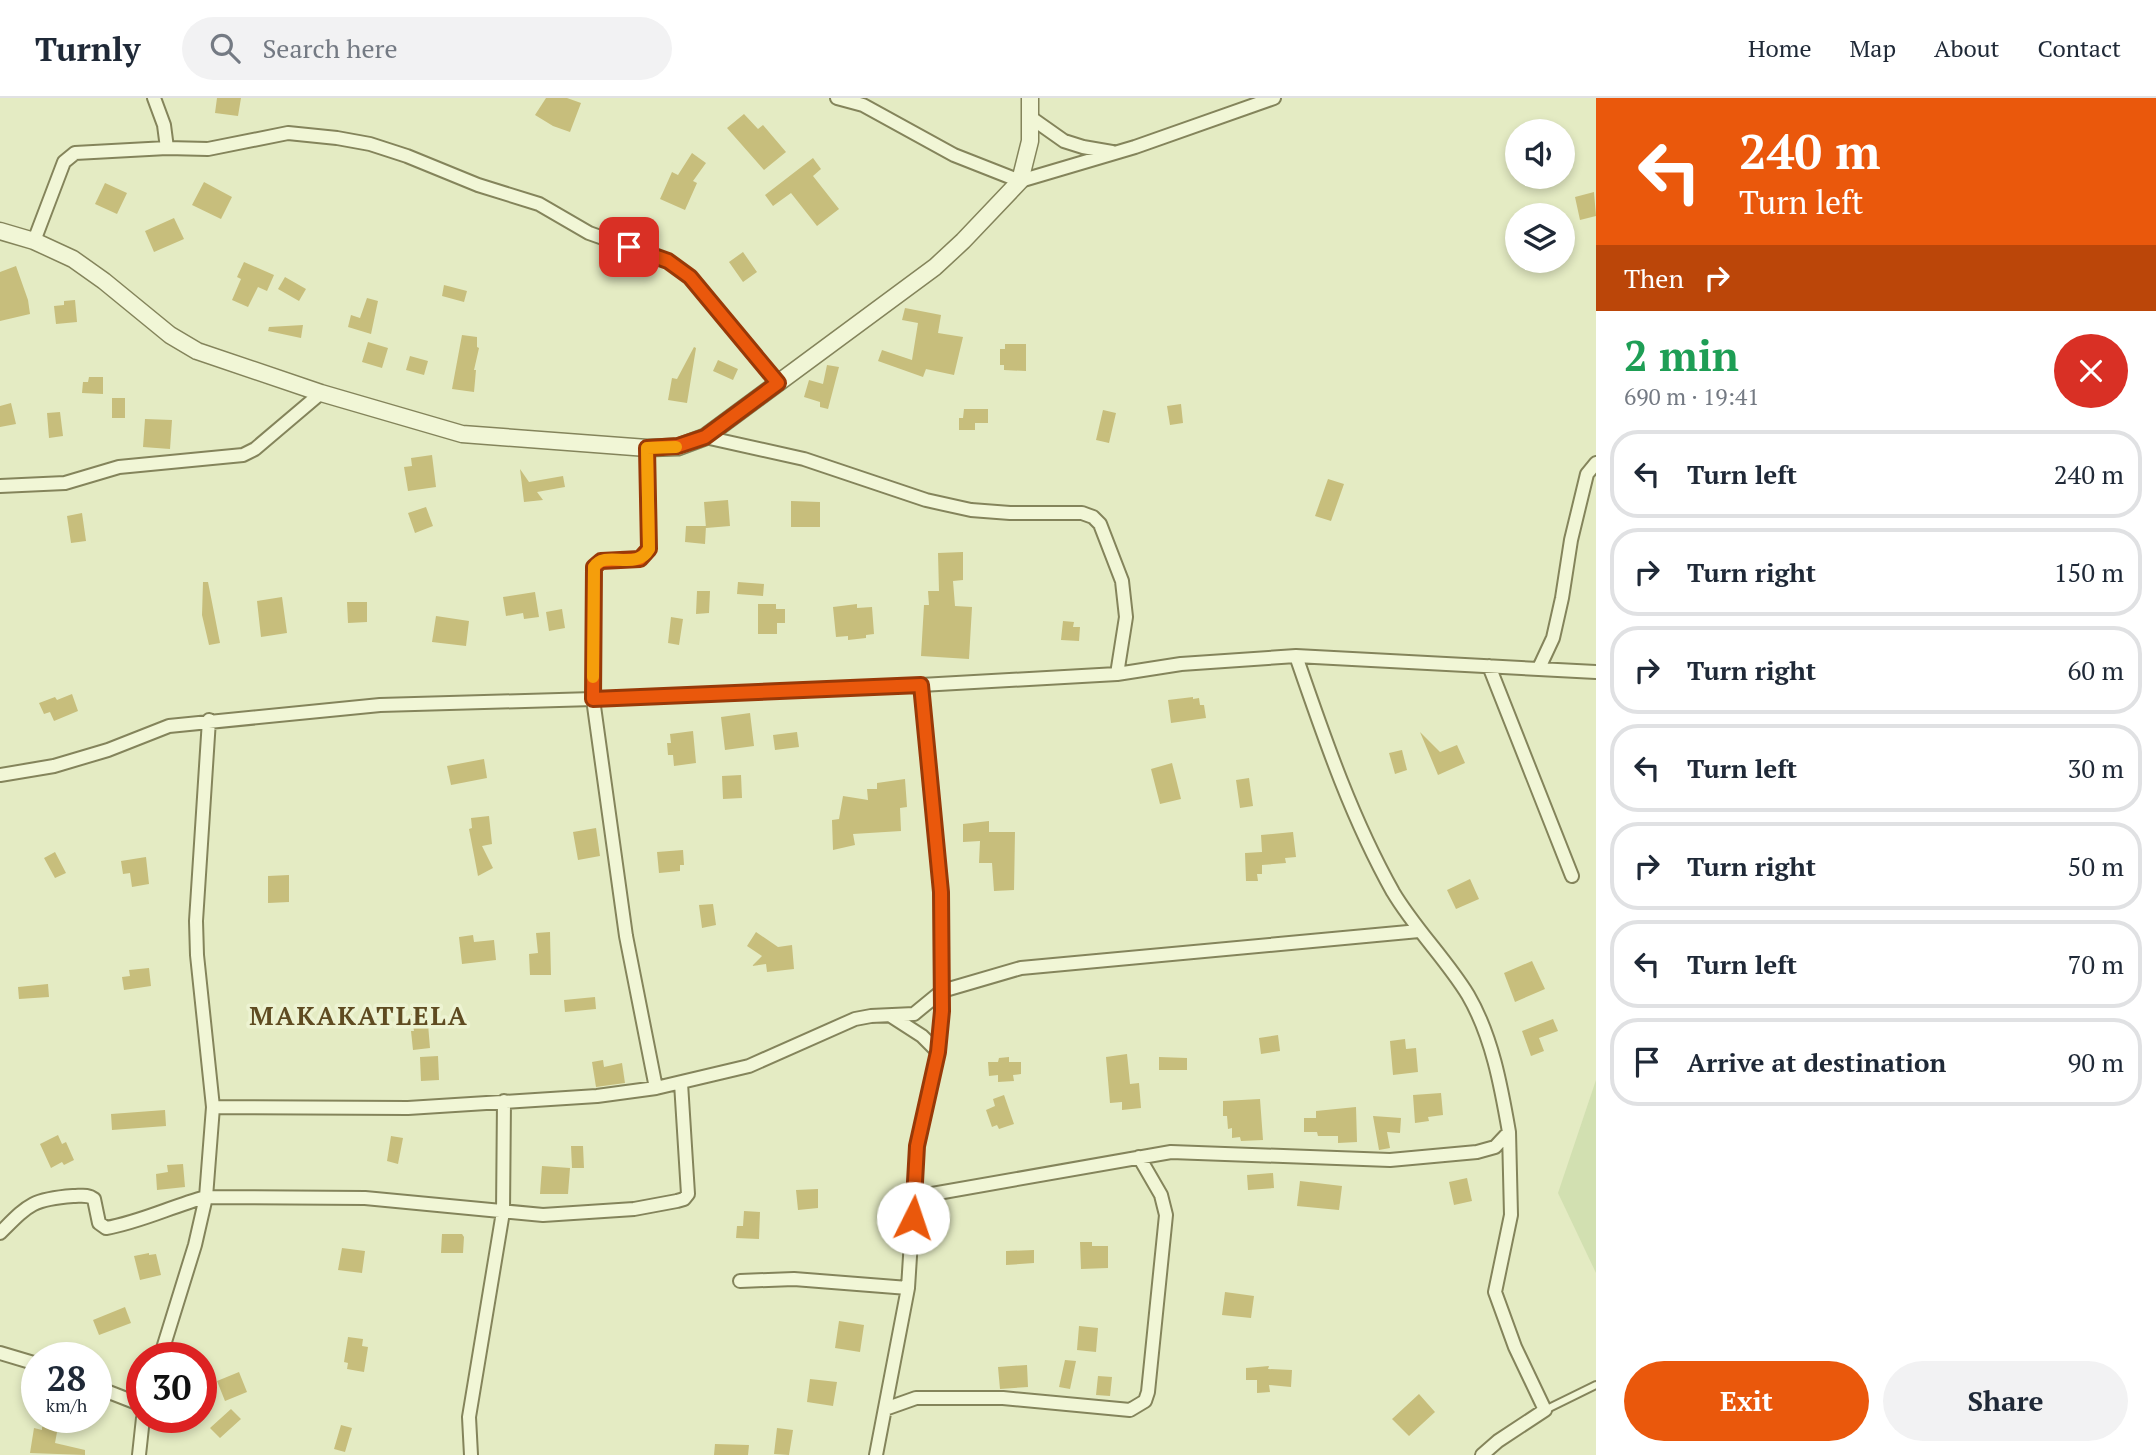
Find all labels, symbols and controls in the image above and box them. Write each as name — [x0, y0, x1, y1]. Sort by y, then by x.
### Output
search box — [182, 17, 672, 80]
text: Turnly — [35, 27, 140, 70]
icon: search — [206, 29, 244, 67]
text: Search here — [262, 31, 398, 65]
text: Home — [1748, 32, 1812, 64]
text: Map — [1850, 32, 1896, 64]
text: About — [1934, 32, 2000, 64]
text: Contact — [2038, 32, 2121, 64]
text: 240 m — [1739, 118, 1881, 183]
map controls — [1505, 119, 1575, 273]
button: sound — [1505, 119, 1575, 189]
icon: left — [1624, 126, 1715, 217]
text: Turn left — [1739, 181, 1863, 223]
button: layers — [1505, 203, 1575, 273]
pin — [599, 217, 659, 277]
icon: arrive — [610, 228, 648, 266]
icon: right — [1698, 259, 1736, 297]
text: Then — [1624, 261, 1684, 295]
text: 2 min — [1624, 327, 1739, 383]
button: close — [2054, 334, 2128, 408]
text: 690 m · 19:41 — [1624, 381, 1759, 412]
icon: left — [1628, 455, 1666, 493]
text: Turn left — [1687, 457, 1797, 491]
text: 240 m — [2054, 457, 2124, 491]
icon: right — [1628, 553, 1666, 591]
text: Turn right — [1687, 555, 1816, 589]
text: 150 m — [2054, 555, 2124, 589]
icon: right — [1628, 651, 1666, 689]
text: Turn right — [1687, 653, 1816, 687]
text: 60 m — [2068, 653, 2124, 687]
icon: left — [1628, 749, 1666, 787]
text: Turn left — [1687, 751, 1797, 785]
text: 30 m — [2068, 751, 2124, 785]
icon: right — [1628, 847, 1666, 885]
text: Turn right — [1687, 849, 1816, 883]
text: 50 m — [2068, 849, 2124, 883]
icon: left — [1628, 945, 1666, 983]
text: Turn left — [1687, 947, 1797, 981]
text: 70 m — [2068, 947, 2124, 981]
district label: MAKAKATLELA — [249, 998, 469, 1032]
icon: arrive — [1628, 1043, 1666, 1081]
text: Arrive at destination — [1687, 1045, 1946, 1079]
text: 90 m — [2068, 1045, 2124, 1079]
position arrow — [876, 1181, 950, 1255]
speed limit sign: 30 — [126, 1342, 217, 1433]
text: 28 — [47, 1355, 86, 1401]
button: Exit — [1624, 1361, 1869, 1441]
button: Share — [1883, 1361, 2128, 1441]
text: km/h — [46, 1393, 87, 1417]

